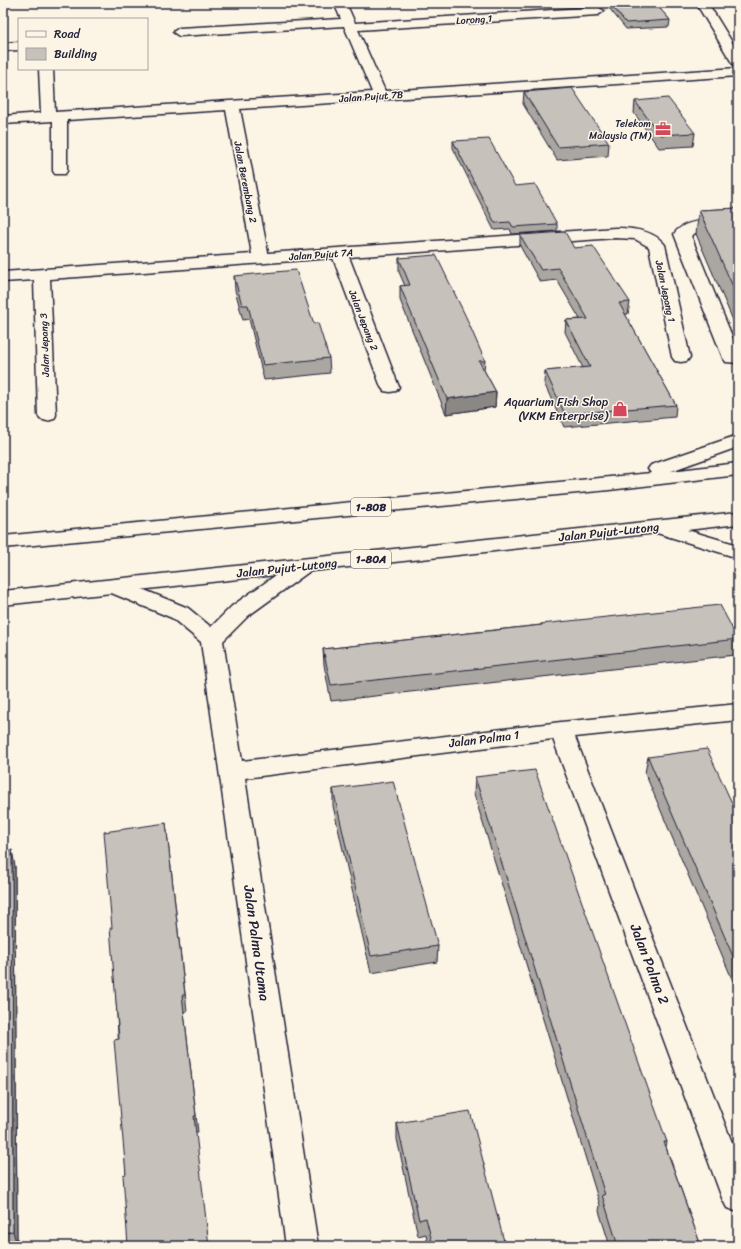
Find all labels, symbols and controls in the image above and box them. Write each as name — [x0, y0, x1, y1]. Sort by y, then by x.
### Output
street label: Lorong 1 — [455, 10, 493, 30]
legend — [18, 18, 148, 70]
text: Road — [54, 23, 81, 45]
text: Building — [54, 43, 97, 65]
street label: Jalan Pujut 7B — [337, 86, 404, 108]
place label: Telekom Malaysia (TM) — [589, 115, 651, 145]
office icon: Telekom Malaysia (TM) — [654, 120, 672, 138]
street label: Jalan Berembang 2 — [228, 139, 262, 225]
street label: Jalan Pujut 7A — [287, 244, 354, 266]
street label: Jalan Jepang 1 — [649, 258, 680, 324]
street label: Jalan Jepang 2 — [343, 286, 383, 354]
street label: Jalan Jepang 3 — [35, 312, 55, 378]
place label: Aquarium Fish Shop (VKM Enterprise) — [503, 391, 609, 427]
shop icon: Aquarium Fish Shop (VKM Enterprise) — [611, 400, 629, 418]
road number: 1-80B — [351, 498, 391, 516]
street label: Jalan Pujut-Lutong — [557, 516, 660, 548]
road number: 1-80A — [351, 550, 391, 568]
street label: Jalan Pujut-Lutong — [235, 552, 338, 584]
street label: Jalan Palma 1 — [447, 724, 520, 754]
street label: Jalan Palma Utama — [236, 883, 277, 1003]
street label: Jalan Palma 2 — [622, 919, 676, 1008]

